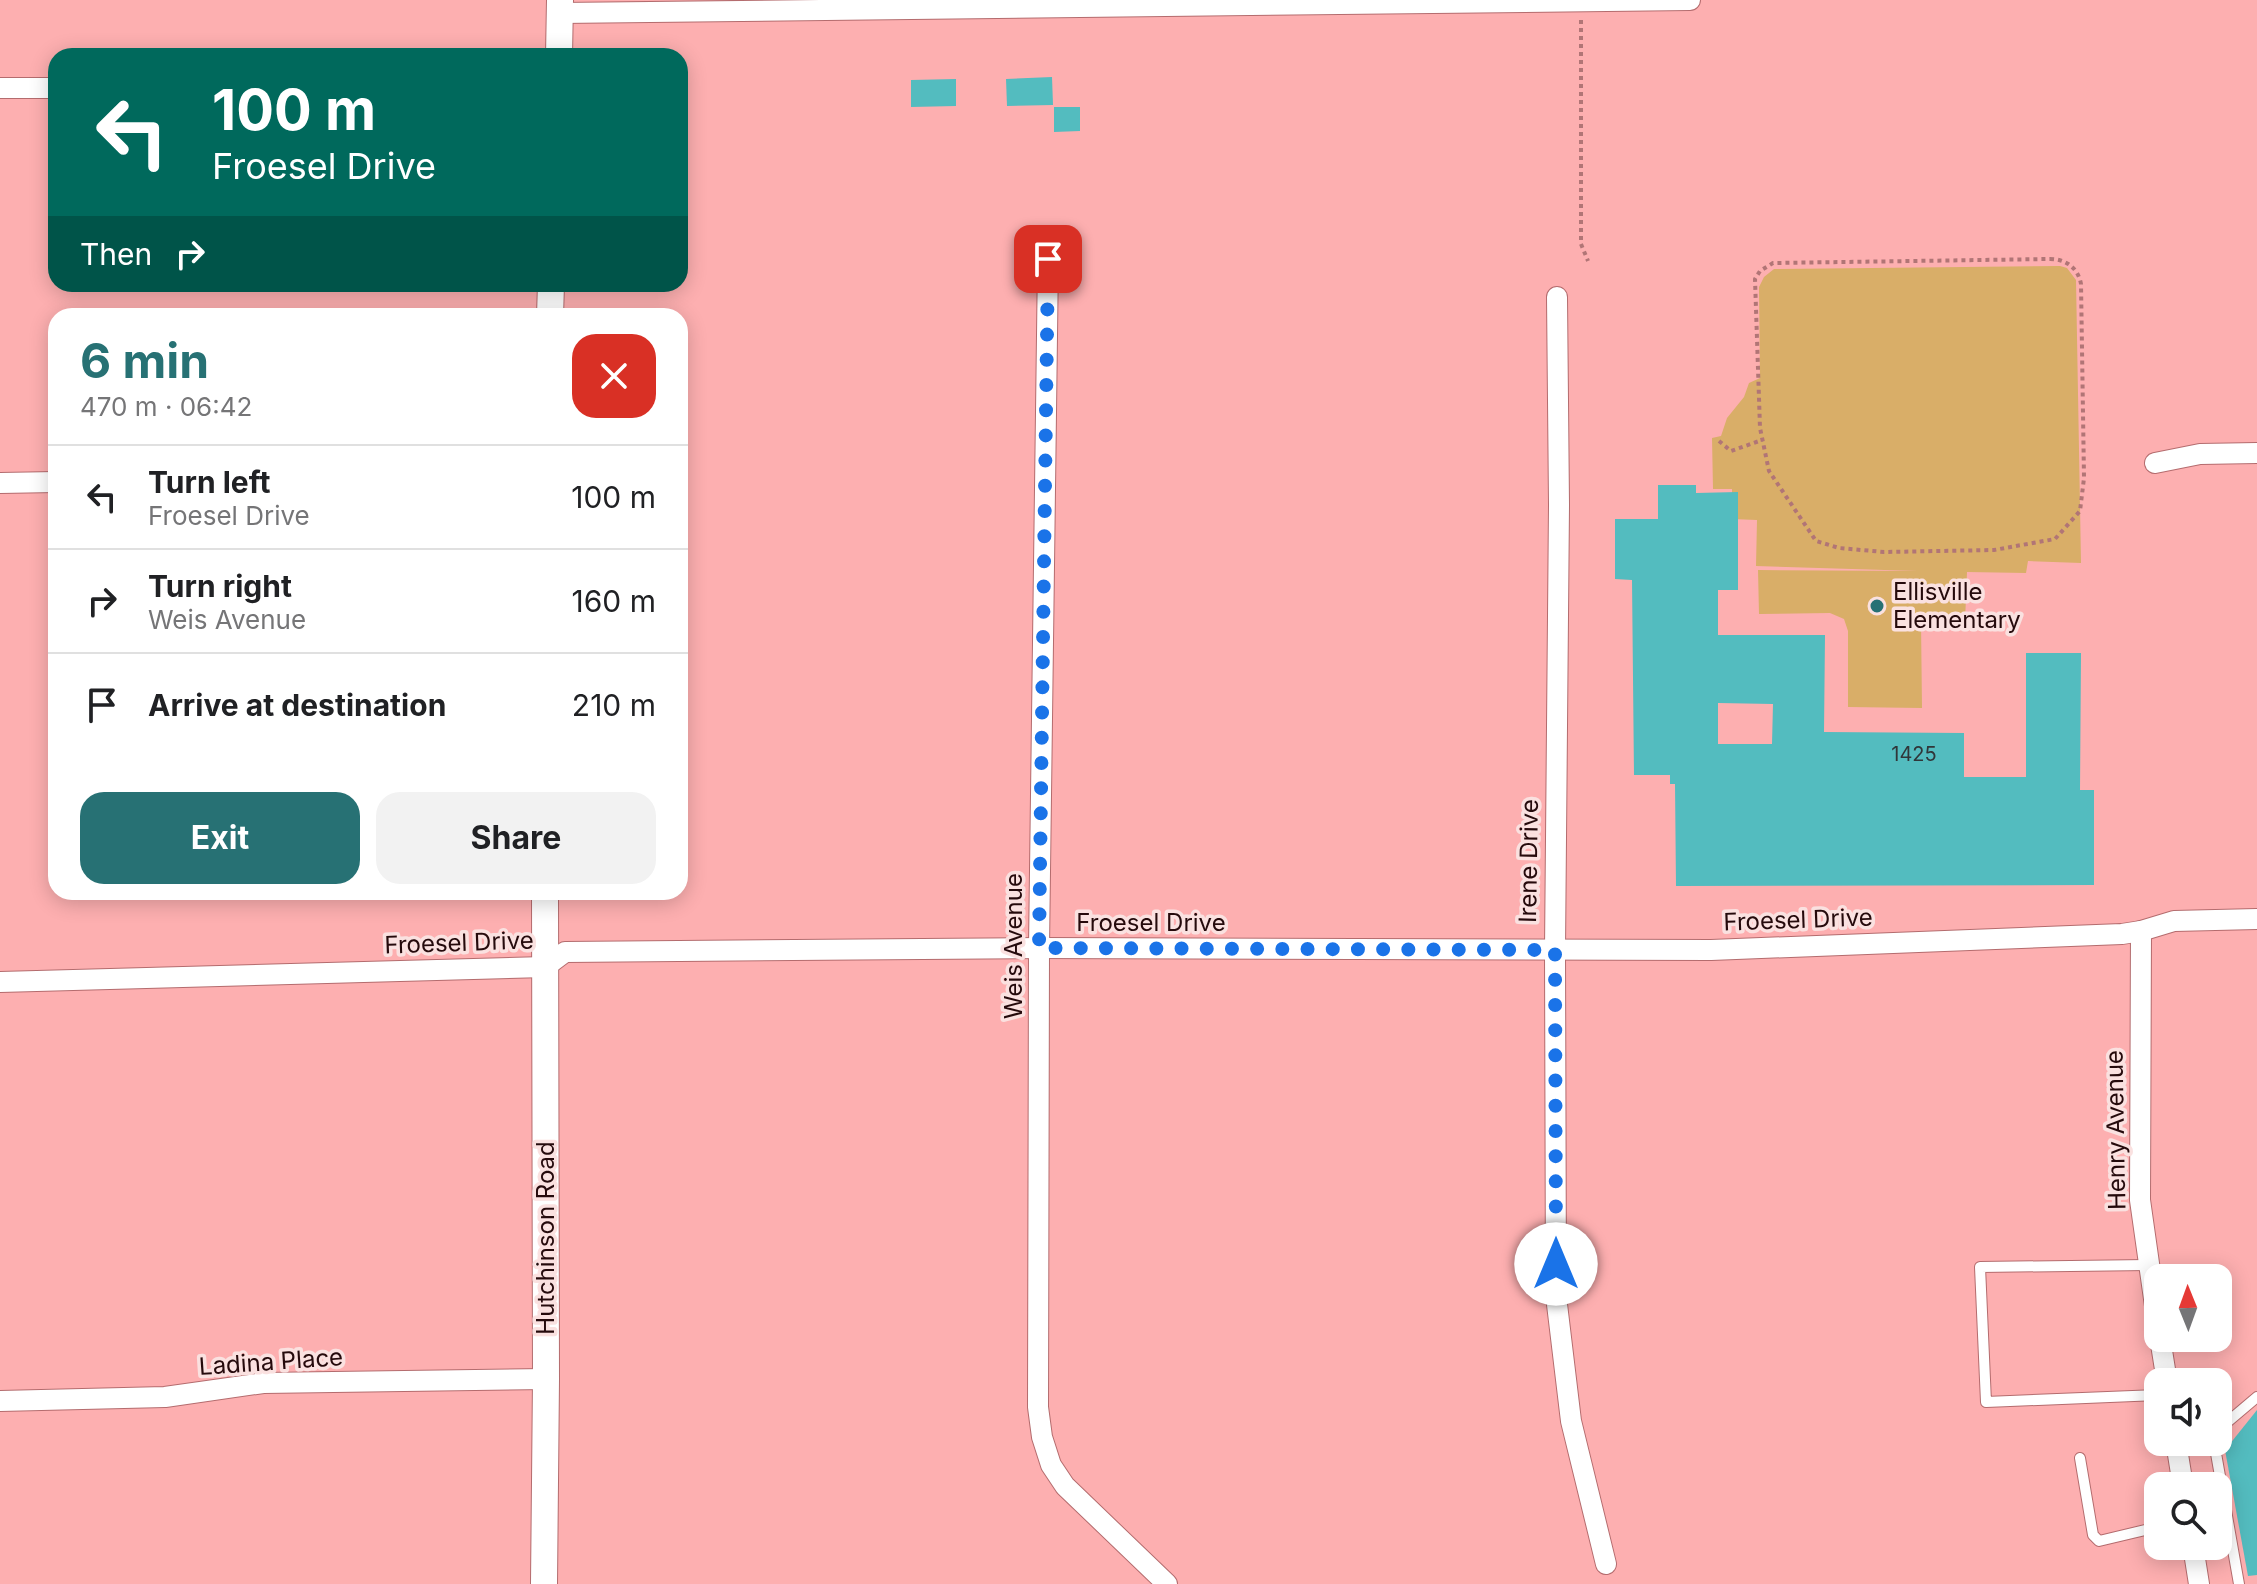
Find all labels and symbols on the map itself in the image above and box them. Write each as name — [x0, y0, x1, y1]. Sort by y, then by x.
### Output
pin — [1014, 225, 1082, 293]
place label: Ellisville Elementary — [1893, 577, 2021, 634]
marker: Ellisville Elementary — [1868, 597, 1886, 615]
house number: 1425 — [1891, 742, 1937, 766]
street label: Irene Drive — [1513, 799, 1544, 923]
street label: Weis Avenue — [999, 873, 1028, 1019]
street label: Froesel Drive — [1723, 902, 1873, 937]
street label: Froesel Drive — [1076, 908, 1226, 937]
street label: Froesel Drive — [384, 925, 534, 960]
street label: Henry Avenue — [2100, 1050, 2131, 1210]
street label: Hutchinson Road — [531, 1141, 560, 1335]
position arrow — [1514, 1222, 1598, 1306]
north arrow — [2144, 1264, 2232, 1352]
street label: Ladina Place — [198, 1342, 344, 1381]

